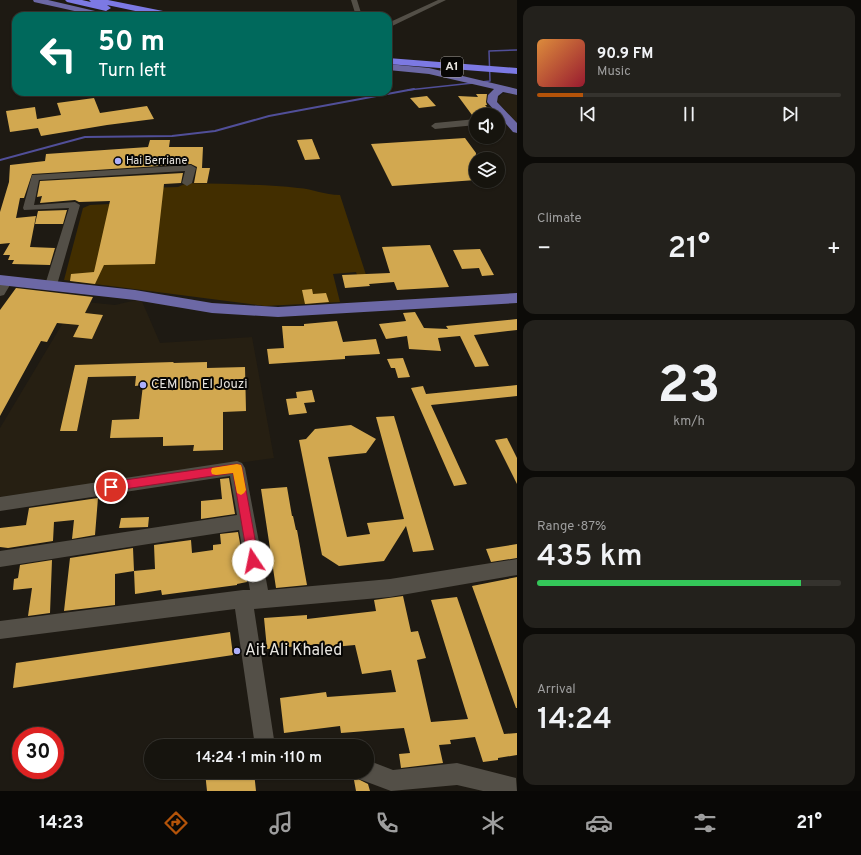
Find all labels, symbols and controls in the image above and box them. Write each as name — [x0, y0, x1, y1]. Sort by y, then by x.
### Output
text: 50 m — [98, 25, 165, 61]
icon: left — [32, 28, 84, 80]
text: 90.9 FM — [597, 45, 654, 64]
road number: A1 — [441, 57, 463, 77]
text: Turn left — [98, 60, 166, 83]
text: Music — [597, 64, 631, 80]
icon: previous — [577, 103, 599, 125]
icon: pause — [678, 103, 700, 125]
icon: next — [779, 103, 801, 125]
map controls — [469, 108, 505, 188]
button: sound — [469, 108, 505, 144]
button: layers — [469, 152, 505, 188]
place label: Hai Berriane — [126, 154, 187, 168]
marker: Hai Berriane — [113, 156, 123, 166]
text: Climate — [537, 211, 582, 227]
text: 21° — [668, 231, 710, 268]
text: − — [537, 236, 551, 263]
text: + — [827, 236, 841, 263]
text: 23 — [658, 355, 720, 421]
place label: CEM Ibn El Jouzi — [151, 377, 248, 393]
marker: CEM Ibn El Jouzi — [138, 380, 148, 390]
text: km/h — [673, 414, 705, 430]
pin — [94, 470, 128, 504]
icon: arrive — [100, 476, 122, 498]
text: Range · 87% — [537, 519, 606, 535]
text: 435 km — [537, 539, 642, 576]
position arrow — [232, 540, 274, 582]
place label: Ait Ali Khaled — [245, 641, 342, 661]
marker: Ait Ali Khaled — [232, 646, 242, 656]
text: Arrival — [537, 682, 576, 698]
text: 14:24 — [537, 702, 612, 739]
speed limit sign: 30 — [12, 727, 64, 779]
text: 14:24 · 1 min · 110 m — [196, 749, 322, 768]
icon: directions — [162, 809, 190, 837]
icon: music — [267, 809, 295, 837]
icon: phone — [373, 809, 401, 837]
icon: climate — [479, 809, 507, 837]
icon: car — [585, 809, 613, 837]
icon: filters — [691, 809, 719, 837]
text: 14:23 — [39, 812, 84, 835]
text: 21° — [796, 812, 822, 835]

